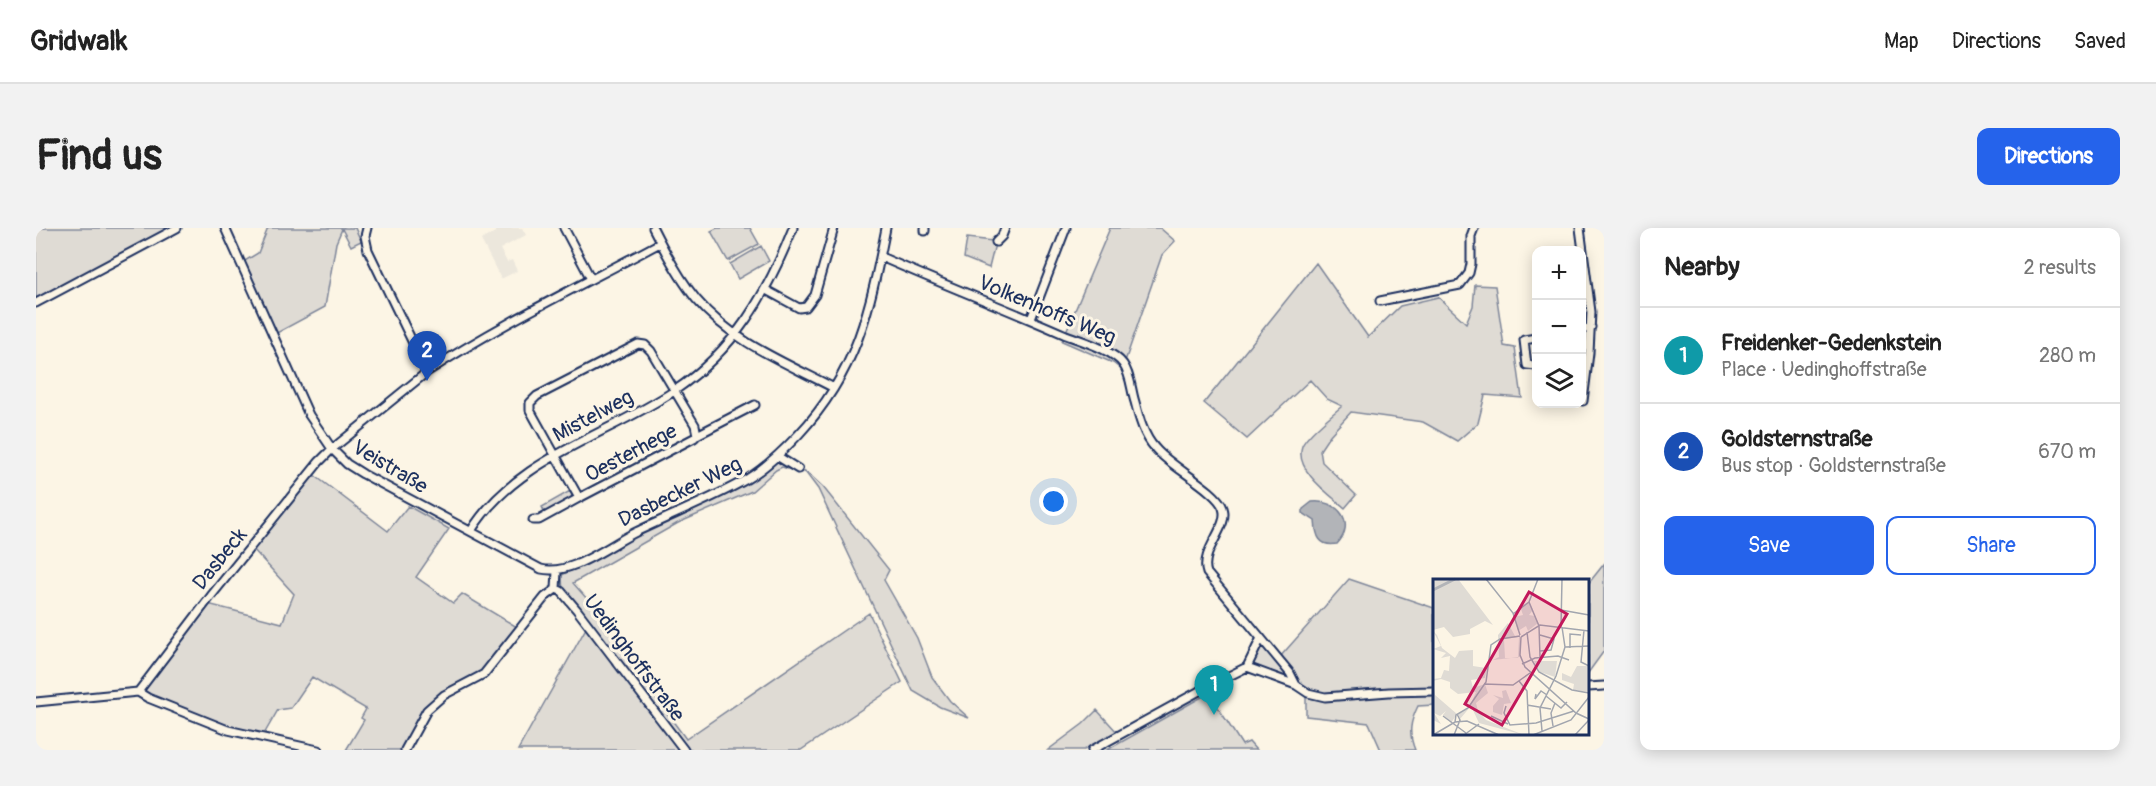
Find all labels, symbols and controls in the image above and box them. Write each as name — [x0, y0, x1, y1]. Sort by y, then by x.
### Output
text: Gridwalk — [30, 24, 128, 59]
text: Map — [1884, 28, 1919, 55]
text: Directions — [1952, 28, 2041, 55]
text: Saved — [2074, 28, 2126, 55]
button: Directions — [1977, 128, 2120, 185]
text: Find us — [36, 130, 162, 182]
map controls — [1532, 246, 1586, 408]
button: + — [1532, 246, 1586, 300]
text: Nearby — [1664, 251, 1740, 283]
text: 2 results — [2024, 255, 2096, 280]
street label: Volkenhoffs Weg — [974, 269, 1120, 351]
button: − — [1532, 300, 1586, 354]
text: Freidenker-Gedenkstein — [1721, 329, 1942, 357]
pin: 2 — [408, 332, 446, 381]
text: 1 — [1680, 343, 1687, 368]
text: 280 m — [2039, 343, 2096, 368]
button: layers — [1532, 354, 1586, 408]
text: Place · Uedinghoffstraße — [1721, 357, 1927, 382]
street label: Mistelweg — [548, 384, 638, 448]
street label: Oesterhege — [580, 417, 682, 489]
text: Goldsternstraße — [1721, 425, 1872, 453]
street label: Veistraße — [347, 434, 433, 500]
text: 2 — [1678, 439, 1689, 464]
text: 670 m — [2038, 439, 2096, 464]
street label: Dasbecker Weg — [614, 451, 746, 533]
text: Bus stop · Goldsternstraße — [1721, 453, 1946, 478]
your location — [1039, 487, 1068, 516]
button: Save — [1664, 516, 1874, 575]
button: Share — [1886, 516, 2096, 575]
street label: Dasbeck — [187, 522, 253, 596]
inset map — [1433, 579, 1589, 735]
street label: Uedinghoffstraße — [577, 589, 691, 728]
pin: 1 — [1194, 666, 1234, 715]

